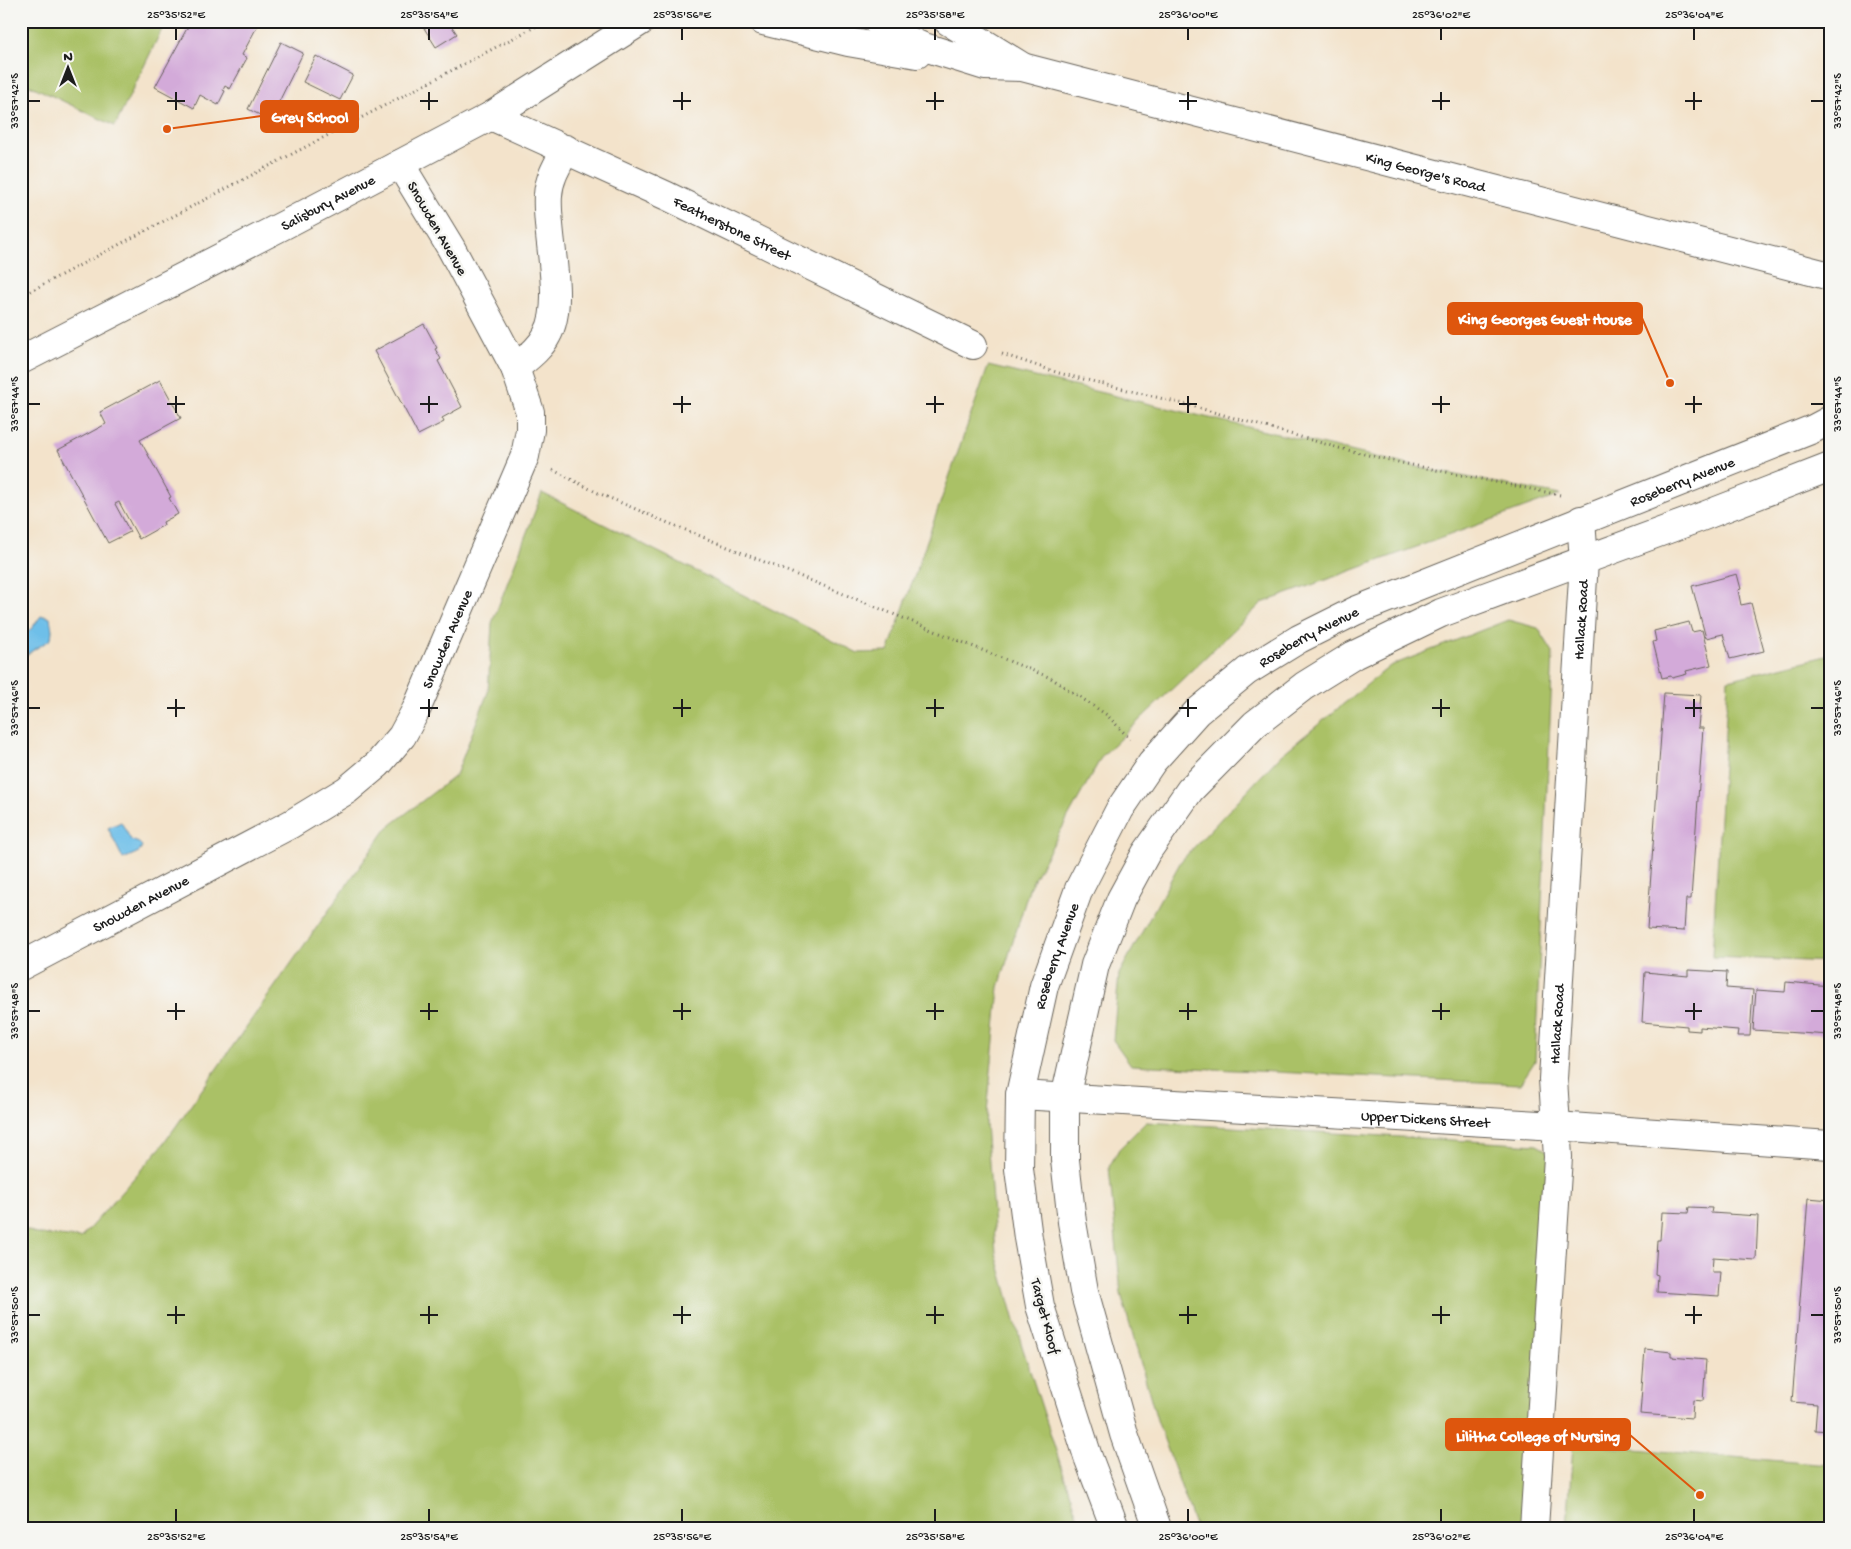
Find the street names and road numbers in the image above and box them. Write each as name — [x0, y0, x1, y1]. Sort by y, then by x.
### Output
street label: King George's Road — [1363, 149, 1488, 198]
street label: Salisbury Avenue — [279, 172, 379, 236]
street label: Snowden Avenue — [402, 179, 471, 280]
street label: Featherstone Street — [669, 193, 795, 267]
street label: Roseberry Avenue — [1628, 454, 1738, 512]
street label: Hallack Road — [1571, 578, 1594, 660]
street label: Snowden Avenue — [419, 587, 478, 692]
street label: Roseberry Avenue — [1256, 603, 1362, 673]
street label: Snowden Avenue — [90, 872, 193, 938]
street label: Roseberry Avenue — [1032, 901, 1084, 1011]
street label: Hallack Road — [1547, 982, 1570, 1065]
street label: Upper Dickens Street — [1360, 1108, 1492, 1133]
street label: Target Kloof — [1025, 1276, 1063, 1357]

